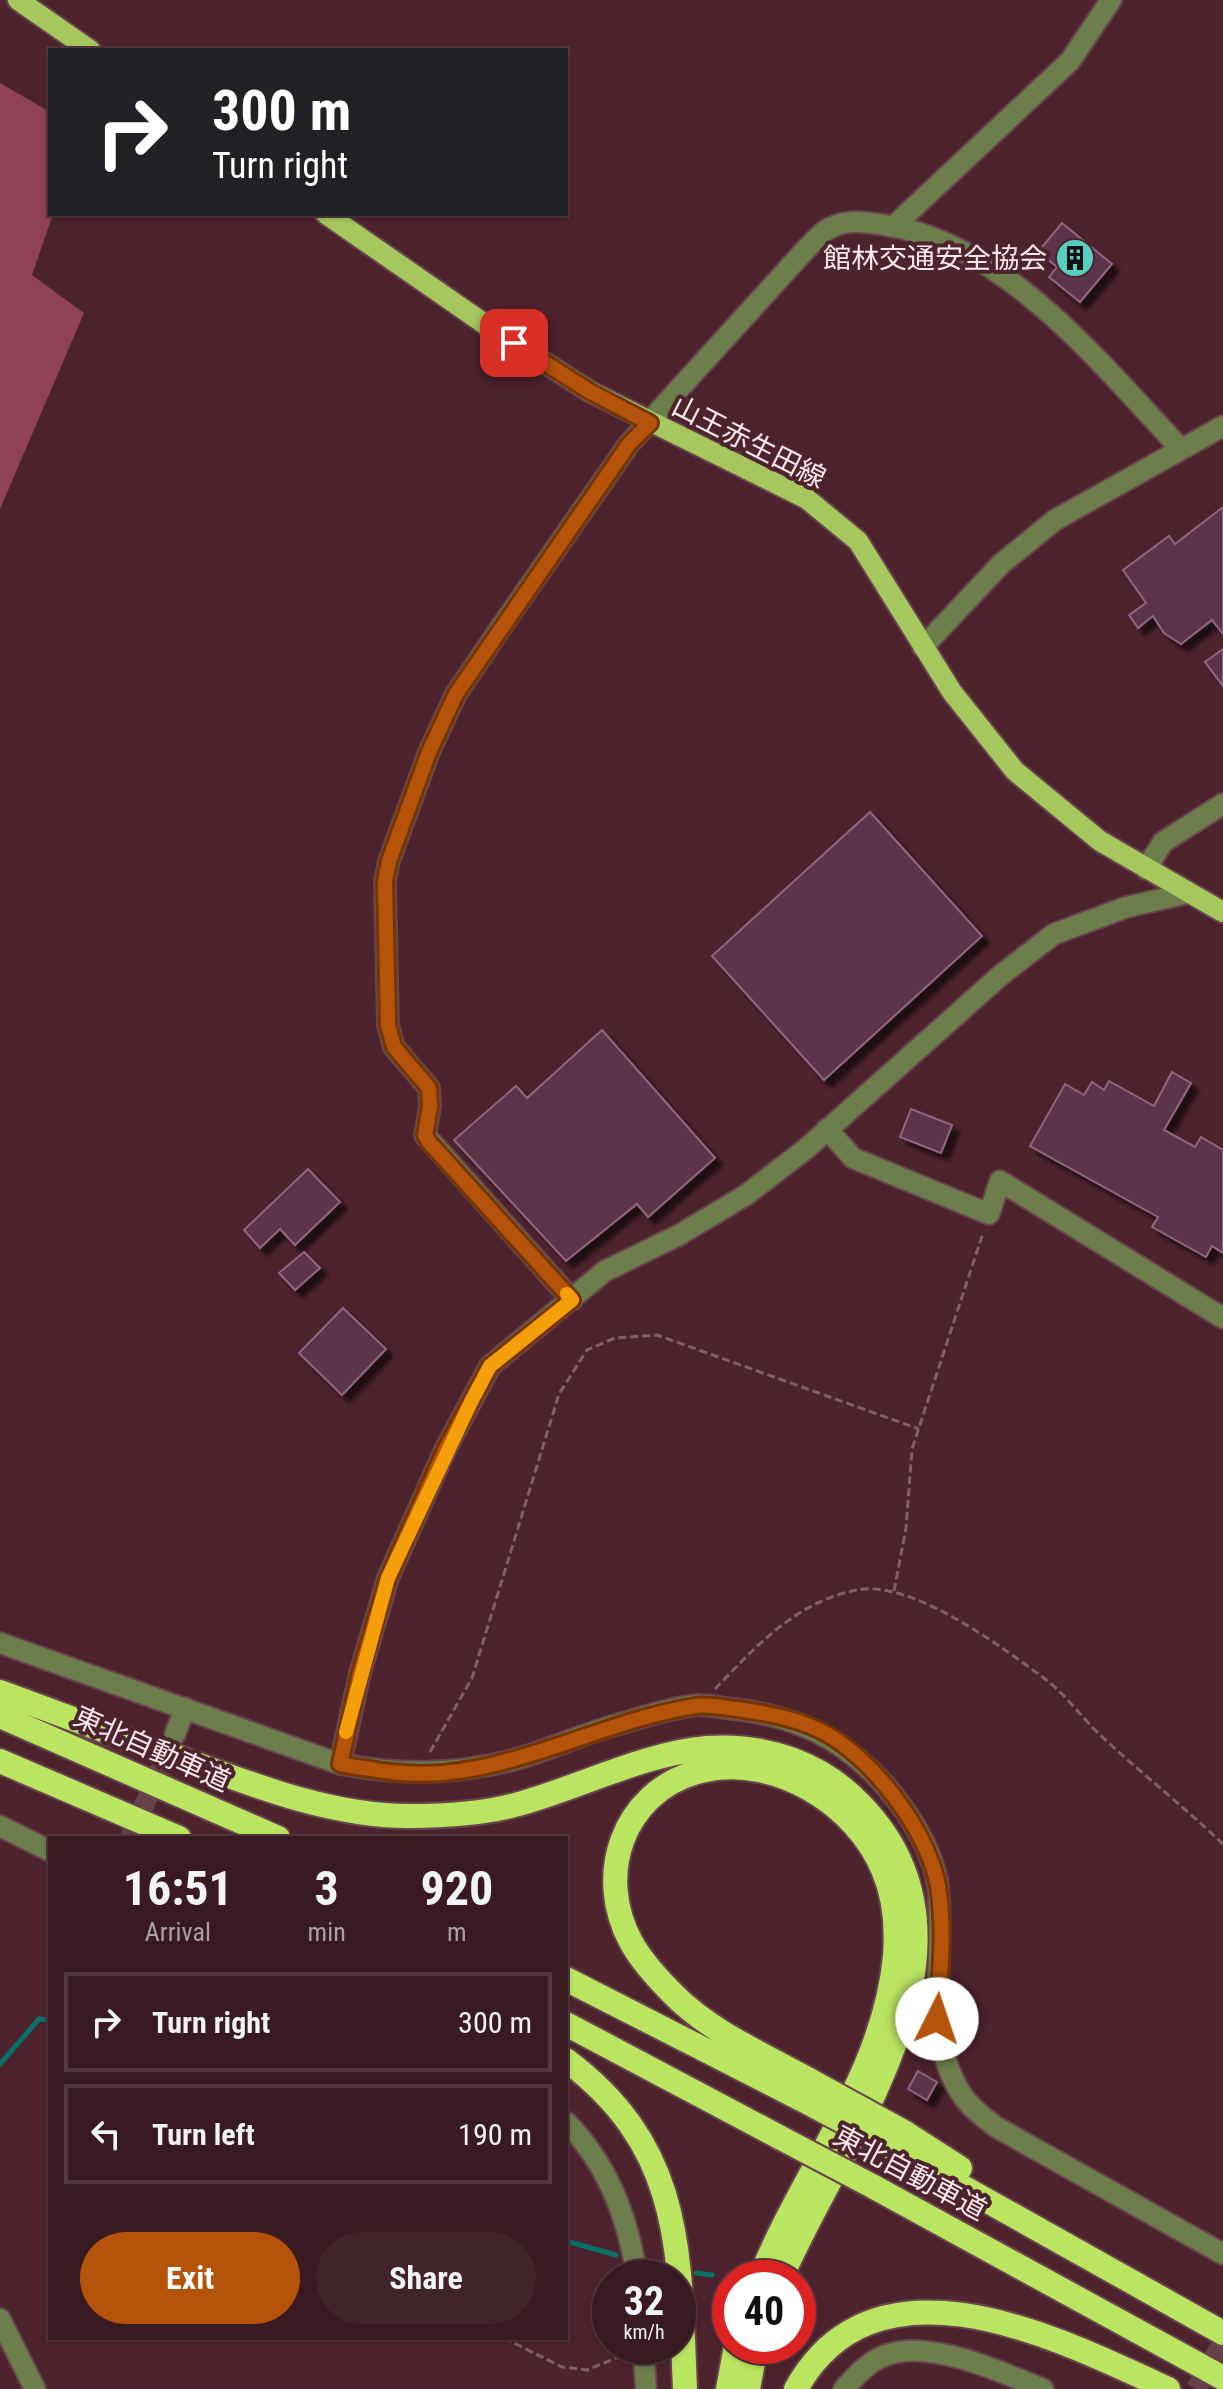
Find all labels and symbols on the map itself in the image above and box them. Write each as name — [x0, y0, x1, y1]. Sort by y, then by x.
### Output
building icon: 館林交通安全協会 — [1054, 237, 1096, 279]
place label: 館林交通安全協会 — [823, 242, 1047, 275]
pin — [480, 309, 548, 377]
street label: 山王赤生田線 — [667, 389, 831, 495]
street label: 東北自動車道 — [69, 1700, 235, 1798]
position arrow — [895, 1977, 979, 2061]
street label: 東北自動車道 — [828, 2119, 992, 2227]
speed limit sign: 40 — [712, 2260, 816, 2364]

